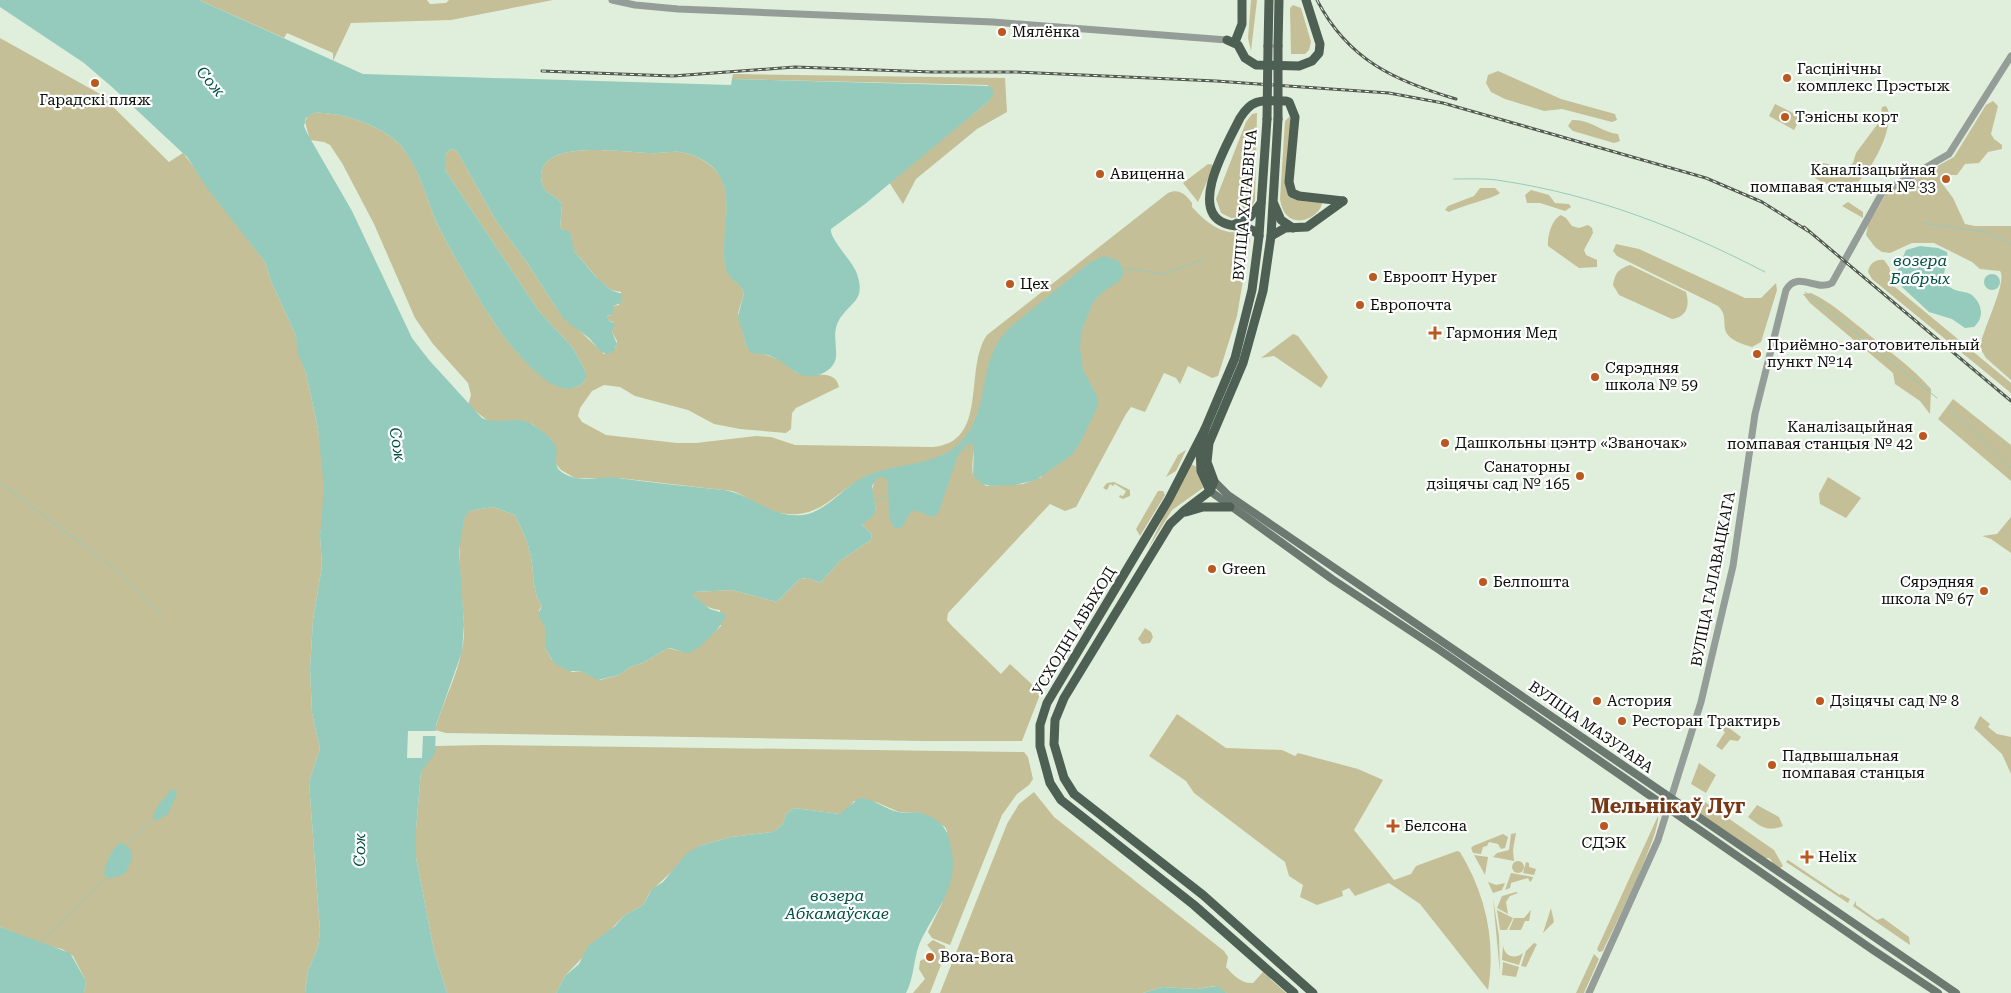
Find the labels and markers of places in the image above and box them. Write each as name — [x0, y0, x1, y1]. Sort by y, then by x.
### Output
place label: Мялёнка — [1012, 23, 1080, 41]
marker: Мялёнка — [996, 26, 1008, 38]
place label: Гасцінічны комплекс Прэстыж — [1797, 60, 1950, 95]
marker: Гасцінічны комплекс Прэстыж — [1781, 72, 1793, 84]
marker: Гарадскі пляж — [89, 77, 101, 89]
place label: Гарадскі пляж — [39, 91, 151, 109]
place label: Тэнісны корт — [1795, 108, 1899, 126]
marker: Тэнісны корт — [1779, 111, 1791, 123]
place label: Каналізацыйная помпавая станцыя № 33 — [1750, 161, 1936, 196]
place label: Авиценна — [1110, 165, 1185, 183]
marker: Авиценна — [1094, 168, 1106, 180]
marker: Каналізацыйная помпавая станцыя № 33 — [1940, 173, 1952, 185]
place label: Евроопт Hyper — [1383, 268, 1497, 286]
marker: Евроопт Hyper — [1367, 271, 1379, 283]
place label: Цех — [1020, 275, 1049, 293]
marker: Цех — [1004, 278, 1016, 290]
place label: Европочта — [1370, 296, 1451, 314]
marker: Европочта — [1354, 299, 1366, 311]
place label: Гармония Мед — [1446, 324, 1558, 342]
marker: Гармония Мед — [1428, 326, 1442, 340]
place label: Приёмно-заготовительный пункт №14 — [1767, 336, 1980, 371]
marker: Приёмно-заготовительный пункт №14 — [1751, 348, 1763, 360]
place label: Сярэдняя школа № 59 — [1605, 359, 1698, 394]
marker: Сярэдняя школа № 59 — [1589, 371, 1601, 383]
place label: Каналізацыйная помпавая станцыя № 42 — [1727, 418, 1913, 453]
marker: Каналізацыйная помпавая станцыя № 42 — [1917, 430, 1929, 442]
place label: Дашкольны цэнтр «Званочак» — [1455, 434, 1687, 452]
marker: Дашкольны цэнтр «Званочак» — [1439, 437, 1451, 449]
place label: Санаторны дзіцячы сад № 165 — [1426, 458, 1570, 493]
marker: Санаторны дзіцячы сад № 165 — [1574, 470, 1586, 482]
place label: Green — [1222, 560, 1266, 578]
marker: Green — [1206, 563, 1218, 575]
place label: Белпошта — [1493, 573, 1569, 591]
place label: Сярэдняя школа № 67 — [1881, 573, 1974, 608]
marker: Белпошта — [1477, 576, 1489, 588]
marker: Сярэдняя школа № 67 — [1978, 585, 1990, 597]
place label: Астория — [1607, 692, 1672, 710]
place label: Дзіцячы сад № 8 — [1830, 692, 1959, 710]
marker: Астория — [1591, 695, 1603, 707]
marker: Дзіцячы сад № 8 — [1814, 695, 1826, 707]
place label: Ресторан Трактирь — [1632, 712, 1780, 730]
marker: Ресторан Трактирь — [1616, 715, 1628, 727]
place label: Падвышальная помпавая станцыя — [1782, 747, 1925, 782]
marker: Падвышальная помпавая станцыя — [1766, 759, 1778, 771]
place label: Белсона — [1404, 817, 1467, 835]
marker: Белсона — [1386, 819, 1400, 833]
marker: СДЭК — [1598, 820, 1610, 832]
place label: СДЭК — [1582, 834, 1627, 852]
place label: Helix — [1818, 848, 1857, 866]
marker: Helix — [1800, 850, 1814, 864]
place label: Bora-Bora — [940, 948, 1014, 966]
marker: Bora-Bora — [924, 951, 936, 963]

